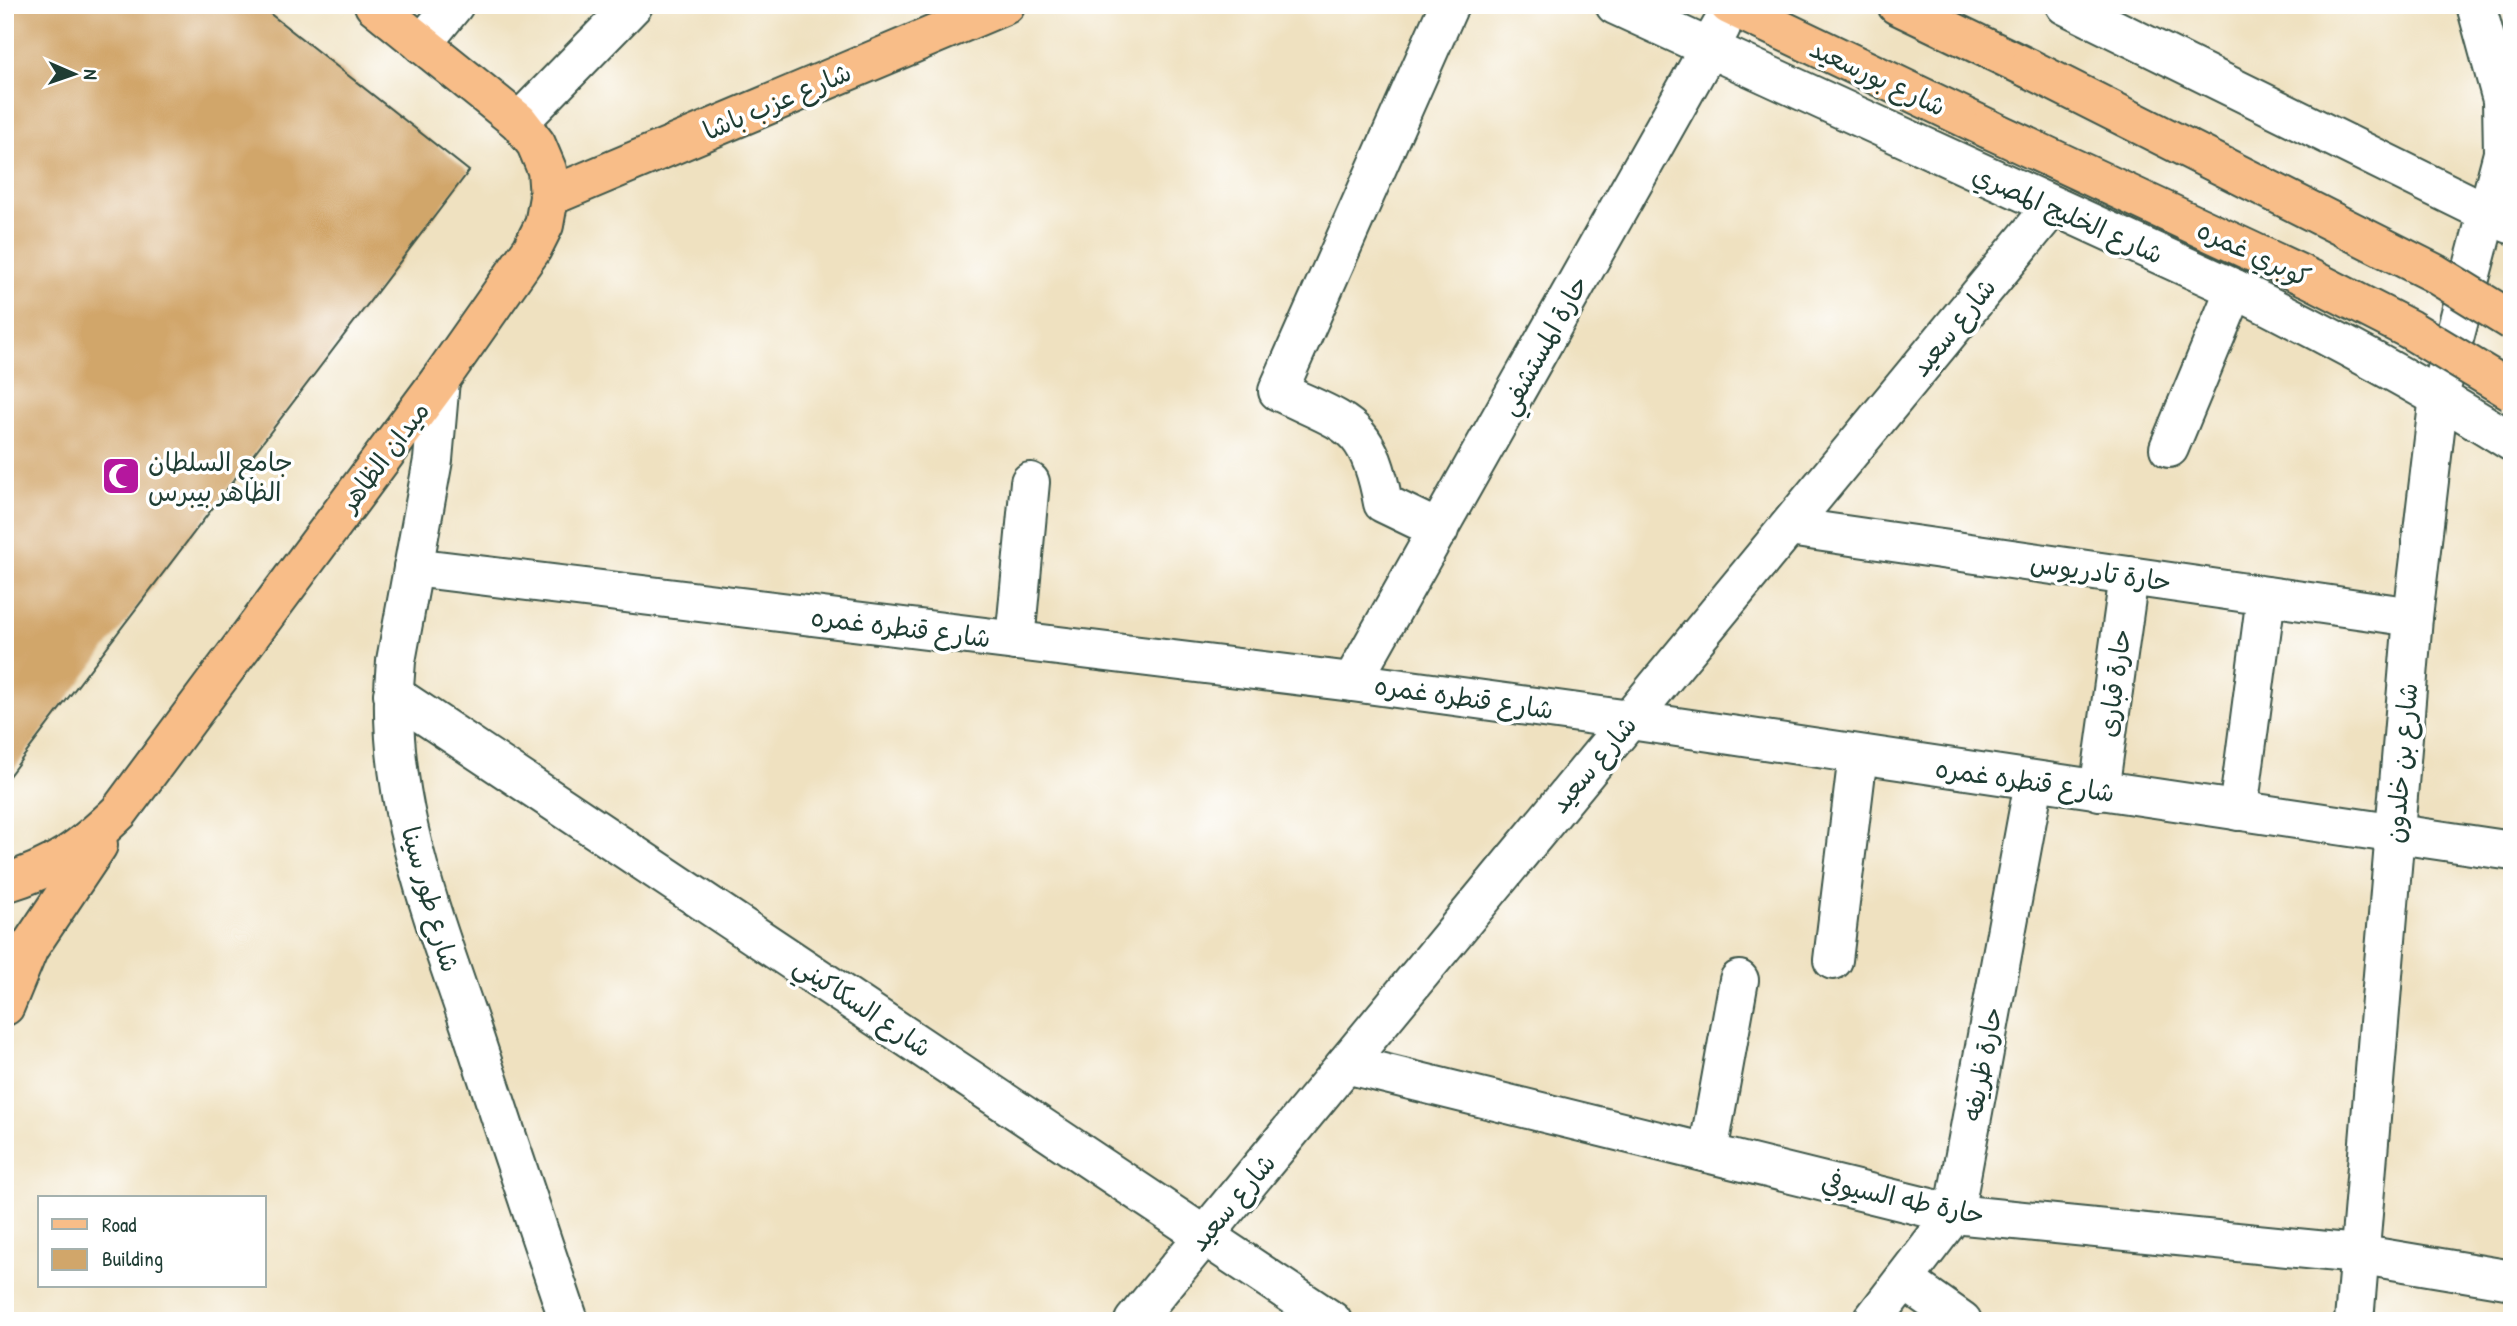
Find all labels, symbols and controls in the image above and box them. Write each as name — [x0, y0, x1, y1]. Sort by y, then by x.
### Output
street label: شارع بورسعيد — [1804, 30, 1952, 125]
north arrow — [38, 38, 108, 108]
street label: شارع عزب باشا — [698, 54, 857, 149]
text: N — [78, 69, 104, 80]
street label: شارع الخليج المصري — [1966, 156, 2169, 274]
street label: كوبري غمره — [2191, 211, 2316, 296]
street label: حارة المستشفي — [1490, 269, 1601, 424]
street label: شارع سعيد — [1903, 270, 2004, 384]
street label: ميدان الظاهر — [330, 394, 437, 520]
place label: جامع السلطان الظاهر بيبرس — [148, 444, 293, 509]
mosque icon: جامع السلطان الظاهر بيبرس — [100, 455, 142, 497]
street label: حارة تادريوس — [2028, 545, 2174, 599]
street label: شارع قنطره غمره — [809, 599, 993, 656]
street label: حارة قبارى — [2089, 627, 2139, 739]
street label: شارع قنطره غمره — [1372, 667, 1556, 728]
street label: شارع بن خلدون — [2377, 681, 2426, 845]
street label: شارع سعيد — [1542, 708, 1645, 821]
street label: شارع قنطره غمره — [1933, 750, 2117, 811]
street label: شارع طور سينا — [393, 822, 469, 976]
street label: شارع السكاكيني — [784, 947, 939, 1070]
street label: حارة ظريفه — [1954, 1004, 2010, 1124]
street label: شارع سعيد — [1181, 1146, 1284, 1259]
street label: حارة طه السيوفي — [1818, 1164, 1988, 1234]
legend — [38, 1196, 266, 1288]
text: Road — [102, 1210, 136, 1239]
text: Building — [102, 1244, 163, 1273]

